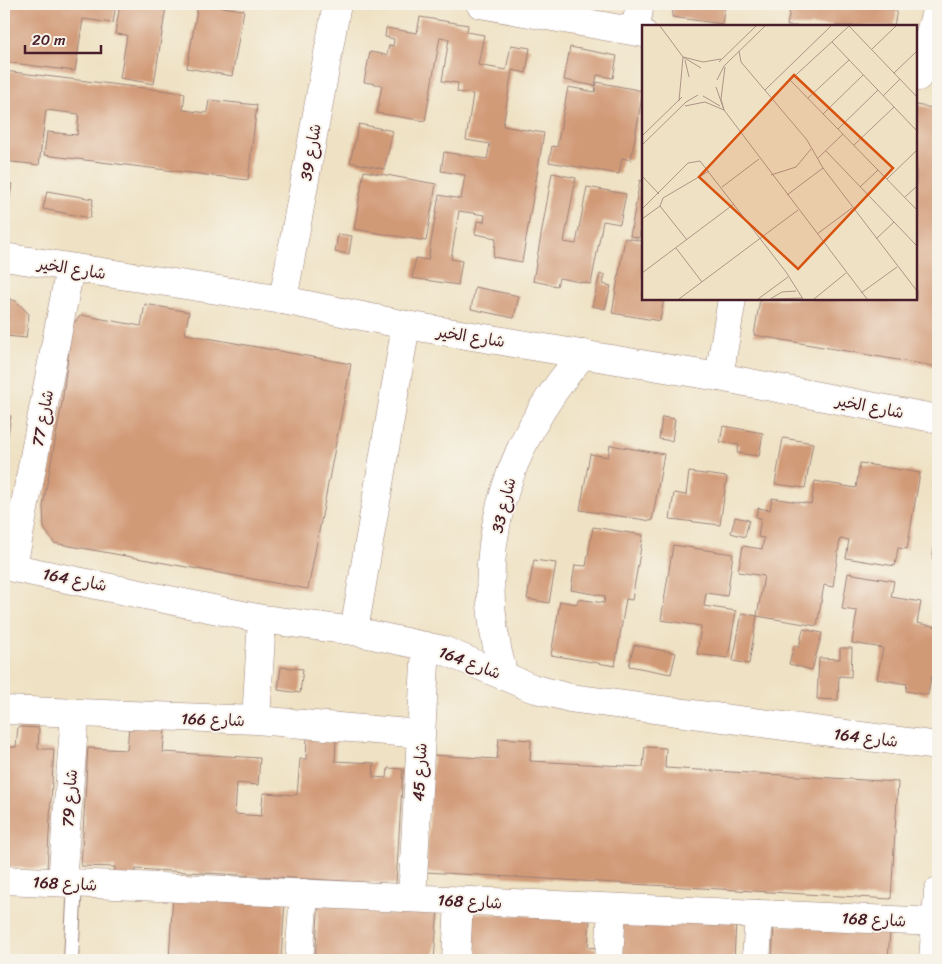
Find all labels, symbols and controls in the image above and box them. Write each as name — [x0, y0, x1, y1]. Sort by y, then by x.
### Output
scale bar — [25, 22, 101, 54]
inset map — [642, 25, 917, 300]
text: 20 m — [32, 27, 66, 53]
street label: شارع 39 — [291, 121, 330, 183]
street label: شارع الخير — [34, 248, 108, 288]
street label: شارع الخير — [433, 316, 507, 356]
street label: شارع الخير — [831, 385, 906, 427]
street label: شارع 77 — [23, 387, 62, 449]
street label: شارع 33 — [483, 474, 524, 536]
street label: شارع 164 — [40, 559, 109, 600]
street label: شارع 164 — [434, 637, 505, 688]
street label: شارع 166 — [181, 704, 245, 735]
street label: شارع 164 — [832, 719, 900, 756]
street label: شارع 45 — [403, 742, 436, 802]
street label: شارع 79 — [53, 768, 86, 828]
street label: شارع 168 — [32, 867, 98, 900]
street label: شارع 168 — [437, 885, 503, 918]
street label: شارع 168 — [841, 903, 907, 936]

